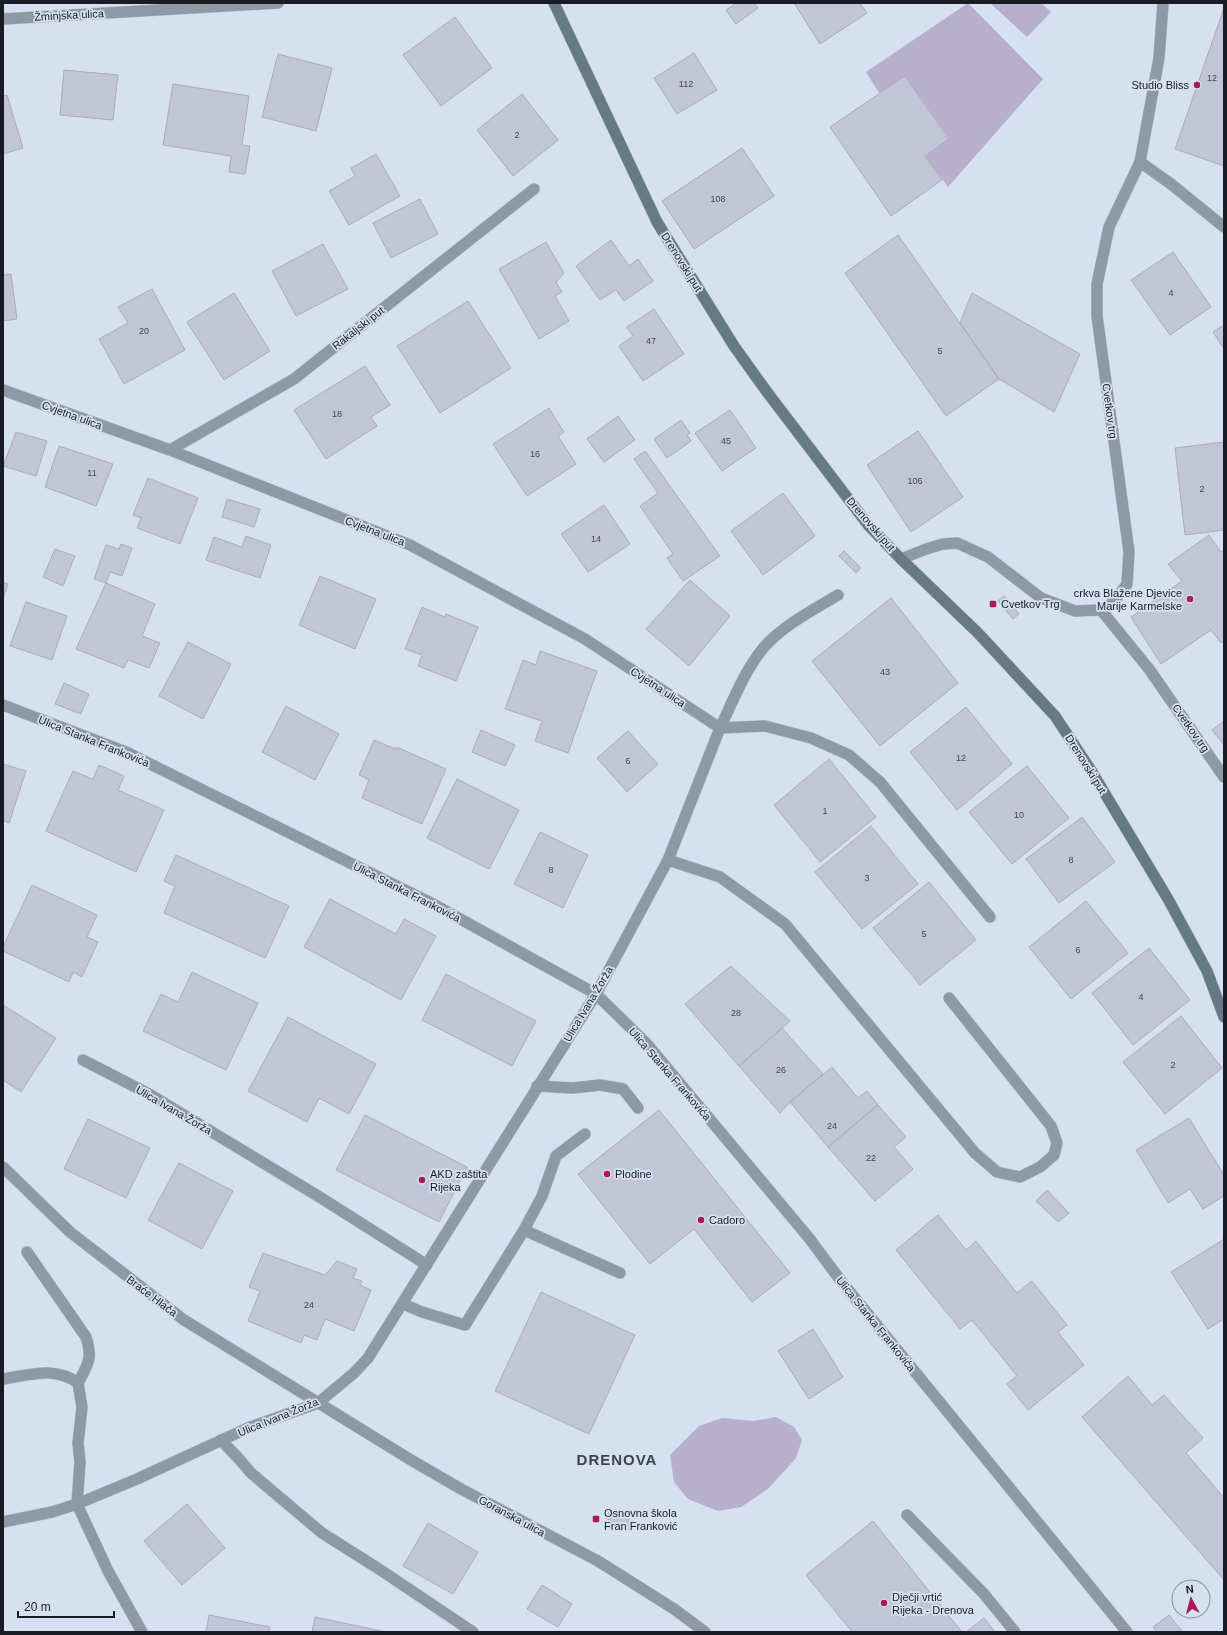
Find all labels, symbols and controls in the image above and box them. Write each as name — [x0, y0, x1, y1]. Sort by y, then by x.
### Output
street label: Žminjska ulica — [34, 7, 105, 23]
house number: 12 — [1207, 73, 1217, 83]
house number: 112 — [679, 79, 693, 89]
place label: Studio Bliss — [1132, 79, 1189, 91]
marker: Studio Bliss — [1192, 80, 1202, 90]
house number: 2 — [514, 130, 520, 140]
house number: 108 — [710, 194, 726, 204]
street label: Drenovski put — [659, 230, 705, 294]
house number: 4 — [1168, 288, 1174, 298]
street label: Rakaljski put — [330, 304, 386, 352]
house number: 20 — [139, 326, 149, 336]
house number: 47 — [646, 336, 656, 346]
house number: 5 — [937, 346, 943, 356]
street label: Cvetkov trg — [1100, 383, 1120, 439]
street label: Cvjetna ulica — [40, 399, 104, 432]
house number: 18 — [332, 409, 342, 419]
house number: 45 — [721, 436, 731, 446]
house number: 16 — [530, 449, 540, 459]
house number: 11 — [87, 468, 97, 478]
house number: 106 — [907, 476, 923, 486]
house number: 2 — [1199, 484, 1205, 494]
street label: Drenovski put — [844, 495, 898, 553]
street label: Cvjetna ulica — [343, 514, 407, 548]
house number: 14 — [591, 534, 601, 544]
place label: crkva Blažene Djevice Marije Karmelske — [1074, 587, 1182, 612]
marker: crkva Blažene Djevice Marije Karmelske — [1185, 594, 1195, 604]
place label: Cvetkov Trg — [1001, 598, 1060, 610]
marker: Cvetkov Trg — [988, 599, 998, 609]
street label: Cvjetna ulica — [628, 665, 688, 710]
house number: 43 — [880, 667, 890, 677]
street label: Cvetkov trg — [1170, 702, 1212, 754]
street label: Ulica Stanka Frankovića — [37, 713, 152, 769]
street label: Drenovski put — [1063, 732, 1109, 796]
house number: 12 — [956, 753, 966, 763]
house number: 6 — [625, 756, 631, 766]
house number: 1 — [822, 806, 828, 816]
house number: 10 — [1014, 810, 1024, 820]
house number: 8 — [1068, 855, 1074, 865]
street label: Ulica Stanka Frankovića — [351, 860, 463, 925]
house number: 8 — [548, 865, 554, 875]
house number: 3 — [864, 873, 870, 883]
house number: 5 — [921, 929, 927, 939]
house number: 6 — [1075, 945, 1081, 955]
street label: Ulica Ivana Žorža — [561, 963, 616, 1044]
house number: 4 — [1138, 992, 1144, 1002]
house number: 28 — [731, 1008, 741, 1018]
street label: Ulica Stanka Frankovića — [627, 1025, 714, 1123]
house number: 2 — [1170, 1060, 1176, 1070]
house number: 26 — [776, 1065, 786, 1075]
street label: Ulica Ivana Žorža — [134, 1083, 215, 1137]
house number: 24 — [827, 1121, 837, 1131]
house number: 22 — [866, 1153, 876, 1163]
place label: AKD zaštita Rijeka — [430, 1168, 488, 1193]
place label: Plodine — [615, 1168, 652, 1180]
marker: Plodine — [602, 1169, 612, 1179]
marker: AKD zaštita Rijeka — [417, 1175, 427, 1185]
place label: Cadoro — [709, 1214, 745, 1226]
marker: Cadoro — [696, 1215, 706, 1225]
street label: Braće Hlača — [124, 1273, 180, 1319]
street label: Ulica Stanka Frankovića — [834, 1274, 919, 1375]
house number: 24 — [304, 1300, 314, 1310]
street label: Ulica Ivana Žorža — [236, 1395, 321, 1439]
district label: DRENOVA — [577, 1451, 657, 1468]
street label: Goranska ulica — [477, 1493, 548, 1539]
place label: Osnovna škola Fran Franković — [604, 1507, 678, 1532]
marker: Osnovna škola Fran Franković — [591, 1514, 601, 1524]
north arrow — [1171, 1579, 1211, 1619]
text: N — [1185, 1583, 1195, 1596]
place label: Dječji vrtić Rijeka - Drenova — [892, 1591, 975, 1616]
scale bar — [18, 1593, 114, 1619]
marker: Dječji vrtić Rijeka - Drenova — [879, 1598, 889, 1608]
text: 20 m — [24, 1600, 51, 1614]

